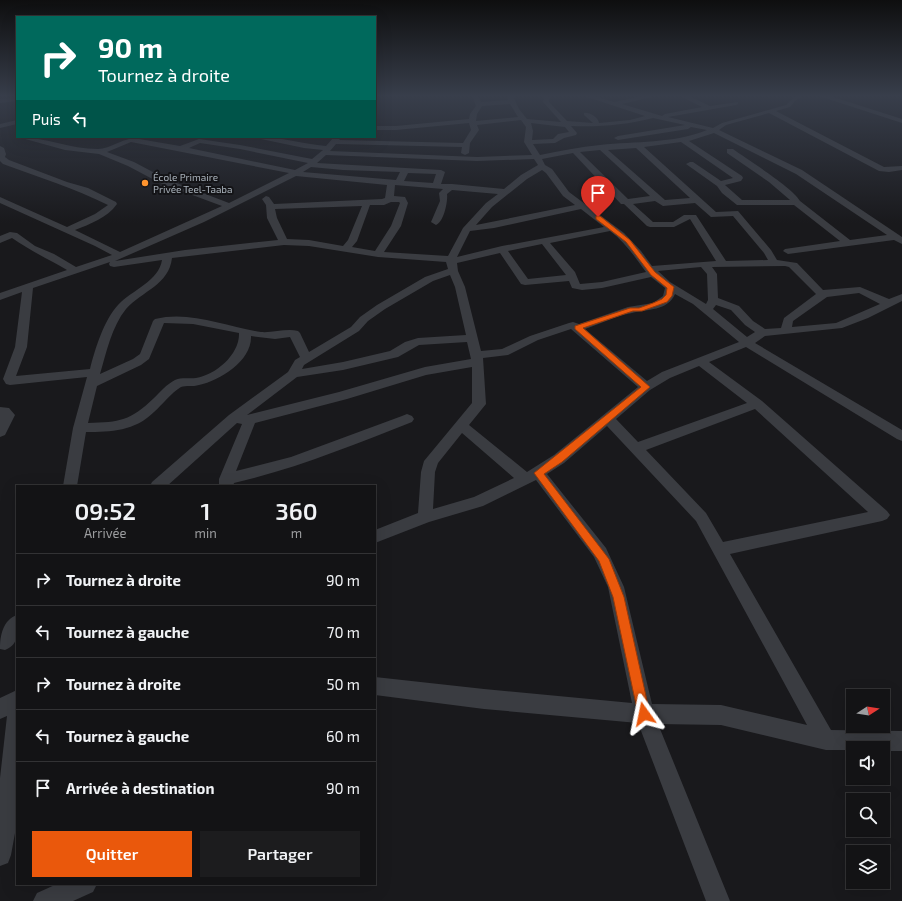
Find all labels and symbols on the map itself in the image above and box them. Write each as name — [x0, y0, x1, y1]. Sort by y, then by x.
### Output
place label: École Primaire Privée Teel-Taaba — [153, 171, 233, 195]
pin — [581, 176, 615, 217]
marker: École Primaire Privée Teel-Taaba — [140, 178, 150, 188]
north arrow — [846, 689, 890, 733]
position arrow — [623, 693, 665, 735]

